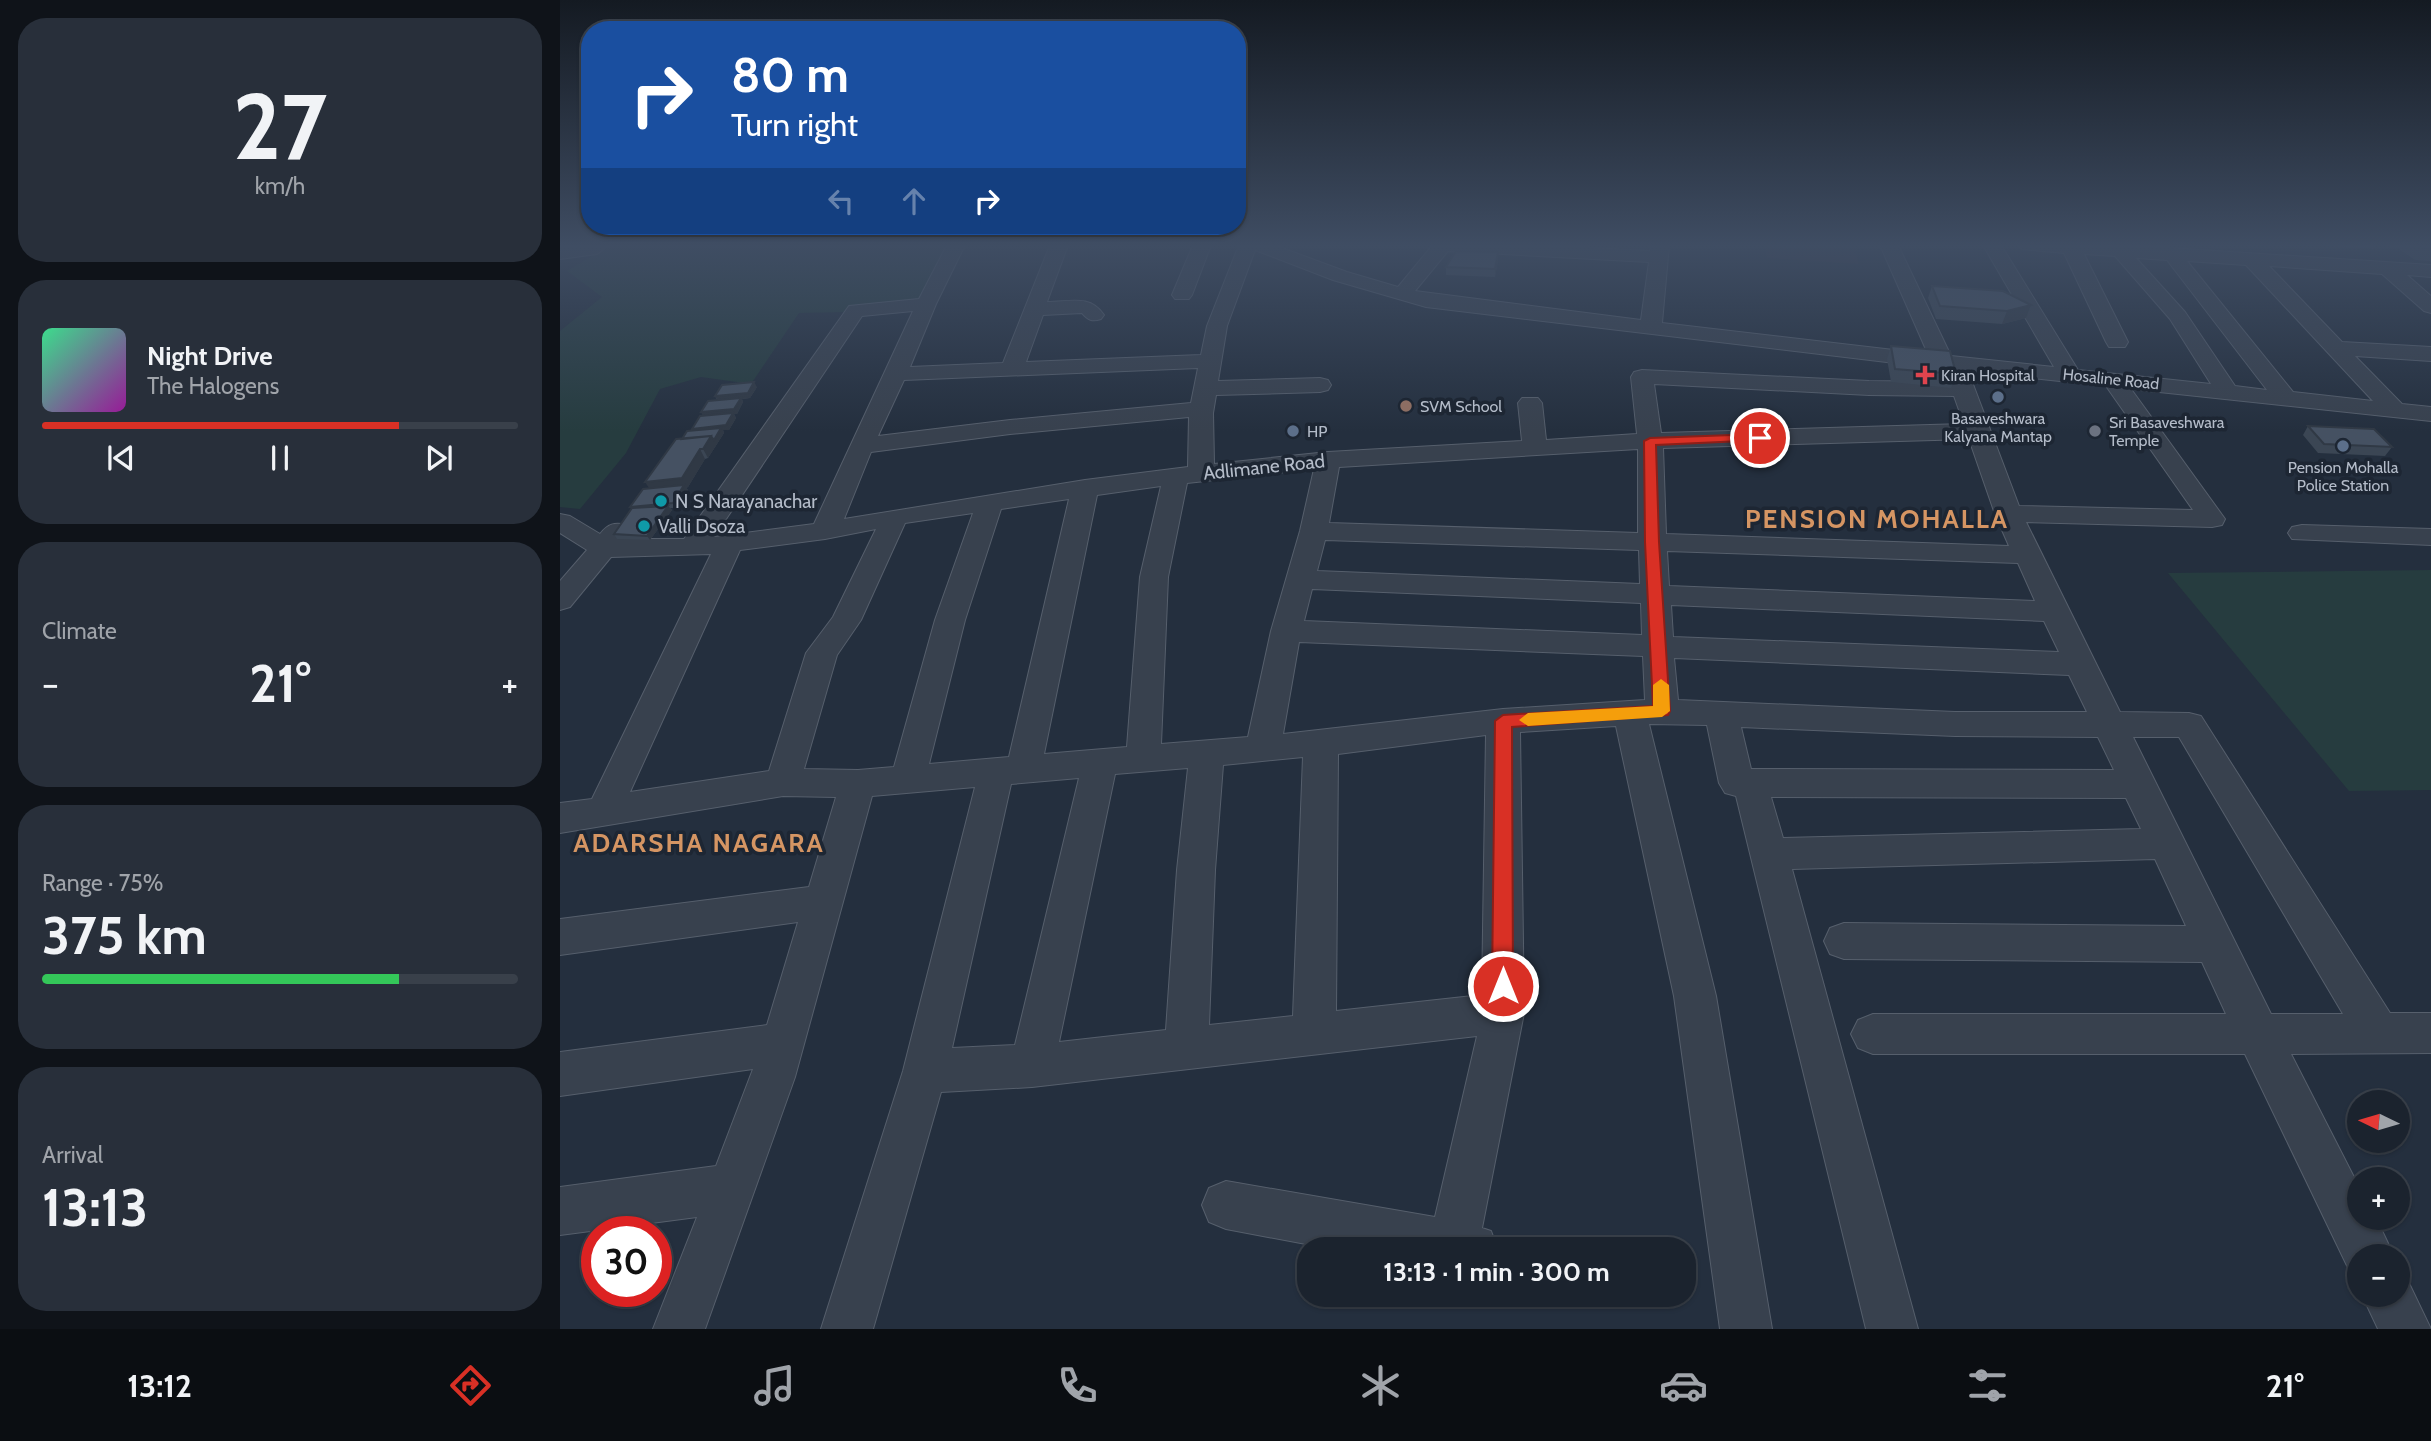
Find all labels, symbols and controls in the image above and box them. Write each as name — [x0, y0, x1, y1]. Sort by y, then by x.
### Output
text: 80 m — [731, 45, 849, 104]
icon: right — [616, 49, 707, 140]
text: 27 — [233, 71, 327, 182]
text: Turn right — [731, 105, 858, 144]
text: km/h — [255, 172, 305, 200]
icon: left — [822, 182, 860, 220]
icon: ahead — [895, 182, 933, 220]
icon: right — [968, 182, 1006, 220]
text: Night Drive — [147, 340, 273, 372]
street label: Hosaline Road — [2062, 364, 2160, 394]
marker: Kiran Hospital — [1915, 365, 1935, 385]
place label: Kiran Hospital — [1941, 366, 2035, 385]
text: The Halogens — [147, 372, 279, 400]
marker: Basaveshwara Kalyana Mantap — [1990, 389, 2006, 405]
place label: SVM School — [1420, 397, 1502, 416]
marker: SVM School — [1398, 398, 1414, 414]
pin — [1730, 408, 1790, 468]
place label: Basaveshwara Kalyana Mantap — [1944, 409, 2052, 446]
place label: Sri Basaveshwara Temple — [2109, 413, 2225, 450]
icon: arrive — [1741, 419, 1779, 457]
place label: HP — [1307, 422, 1327, 441]
marker: HP — [1285, 423, 1301, 439]
marker: Sri Basaveshwara Temple — [2087, 423, 2103, 439]
marker: Pension Mohalla Police Station — [2335, 438, 2351, 454]
icon: previous — [102, 439, 140, 477]
icon: pause — [261, 439, 299, 477]
icon: next — [420, 439, 458, 477]
street label: Adlimane Road — [1202, 449, 1326, 485]
place label: Pension Mohalla Police Station — [2288, 458, 2399, 495]
place label: N S Narayanachar — [675, 490, 817, 513]
marker: N S Narayanachar — [653, 493, 669, 509]
district label: PENSION MOHALLA — [1745, 503, 2009, 535]
place label: Valli Dsoza — [658, 515, 745, 538]
marker: Valli Dsoza — [636, 518, 652, 534]
text: Climate — [42, 617, 117, 645]
text: 21° — [249, 652, 311, 715]
text: − — [42, 660, 59, 707]
text: + — [501, 660, 518, 707]
district label: ADARSHA NAGARA — [573, 827, 825, 859]
text: Range · 75% — [42, 869, 163, 897]
text: 375 km — [42, 904, 207, 967]
position arrow — [1466, 949, 1540, 1023]
north arrow — [2347, 1090, 2410, 1153]
map controls — [2347, 1090, 2410, 1307]
text: Arrival — [42, 1141, 103, 1169]
button: + — [2347, 1167, 2410, 1230]
text: 13:13 — [42, 1176, 148, 1239]
speed limit sign: 30 — [581, 1216, 672, 1307]
button: − — [2347, 1244, 2410, 1307]
text: 13:13 · 1 min · 300 m — [1383, 1256, 1610, 1288]
icon: directions — [446, 1361, 495, 1410]
icon: music — [750, 1361, 799, 1410]
icon: phone — [1053, 1361, 1102, 1410]
icon: climate — [1356, 1361, 1405, 1410]
icon: car — [1659, 1361, 1708, 1410]
icon: filters — [1963, 1361, 2012, 1410]
text: 13:12 — [127, 1366, 192, 1405]
text: 21° — [2266, 1366, 2304, 1405]

